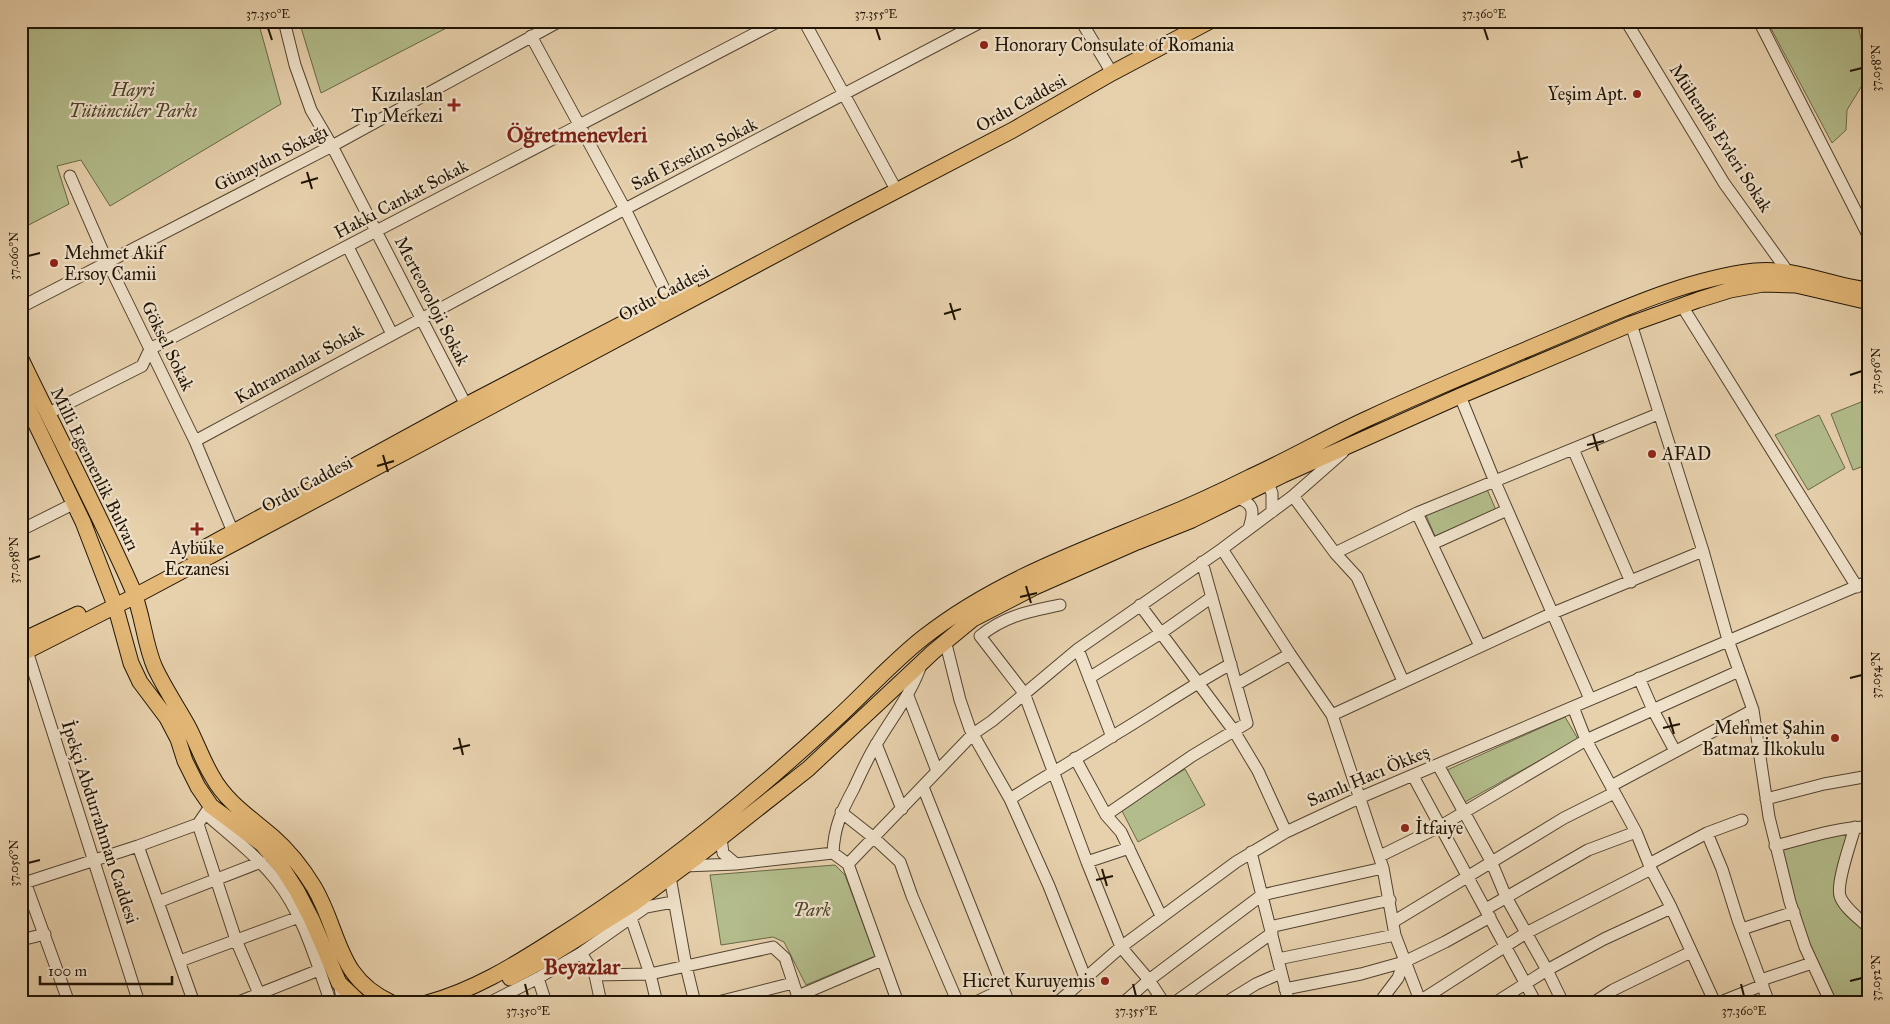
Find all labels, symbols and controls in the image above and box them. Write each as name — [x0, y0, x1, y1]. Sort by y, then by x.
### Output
text: 37.350°E — [246, 7, 290, 21]
text: 37.355°E — [855, 7, 898, 21]
text: 37.360°E — [1462, 7, 1507, 21]
place label: Honorary Consulate of Romania — [994, 34, 1235, 56]
marker: Honorary Consulate of Romania — [978, 39, 990, 51]
text: 37.058°N — [1869, 44, 1883, 92]
street label: Mühendis Evleri Sokak — [1665, 60, 1778, 217]
street label: Ordu Caddesi — [972, 69, 1070, 137]
park label: Hayri Tütüncüler Parkı — [69, 79, 197, 122]
place label: Yeşim Apt. — [1548, 83, 1627, 105]
place label: Kızılaslan Tıp Merkezi — [351, 84, 443, 127]
marker: Yeşim Apt. — [1631, 88, 1643, 100]
marker: Kızılaslan Tıp Merkezi — [447, 98, 461, 112]
street label: Safi Erselim Sokak — [627, 112, 761, 195]
street label: Günaydın Sokağı — [211, 120, 332, 197]
district label: Öğretmenevleri — [507, 121, 648, 148]
street label: Hakkı Cankat Sokak — [330, 154, 472, 244]
text: 37.060°N — [7, 232, 21, 280]
street label: Merteoroloji Sokak — [390, 233, 474, 370]
place label: Mehmet Akif Ersoy Camii — [64, 242, 167, 285]
marker: Mehmet Akif Ersoy Camii — [48, 257, 60, 269]
street label: Ordu Caddesi — [615, 260, 713, 326]
street label: Göksel Sokak — [137, 297, 199, 395]
street label: Kahramanlar Sokak — [231, 319, 368, 409]
text: 37.056°N — [1869, 348, 1883, 394]
street label: Milli Egemenlik Bulvarı — [45, 384, 144, 555]
place label: AFAD — [1661, 443, 1711, 465]
marker: AFAD — [1646, 448, 1658, 460]
street label: Ordu Caddesi — [258, 451, 356, 517]
marker: Aybüke Eczanesi — [191, 523, 203, 535]
text: 37.058°N — [7, 536, 21, 584]
place label: Aybüke Eczanesi — [164, 537, 230, 580]
text: 37.054°N — [1869, 652, 1883, 699]
street label: İpekçi Abdurrahman Caddesi — [57, 717, 144, 927]
place label: Mehmet Şahin Batmaz İlkokulu — [1702, 717, 1825, 760]
marker: Mehmet Şahin Batmaz İlkokulu — [1829, 732, 1841, 744]
street label: Samlı Hacı Ökkeş — [1303, 739, 1432, 812]
place label: İtfaiye — [1415, 816, 1463, 839]
marker: İtfaiye — [1399, 822, 1411, 834]
text: 37.056°N — [7, 840, 21, 886]
park label: Park — [793, 899, 831, 921]
district label: Beyazlar — [544, 953, 621, 980]
scale bar — [40, 954, 172, 986]
text: 37.052°N — [1869, 955, 1883, 1001]
text: 100 m — [48, 962, 88, 980]
place label: Hicret Kuruyemis — [962, 970, 1095, 992]
marker: Hicret Kuruyemis — [1099, 975, 1111, 987]
text: 37.350°E — [506, 1004, 550, 1018]
text: 37.355°E — [1115, 1004, 1158, 1018]
text: 37.360°E — [1722, 1004, 1767, 1018]

